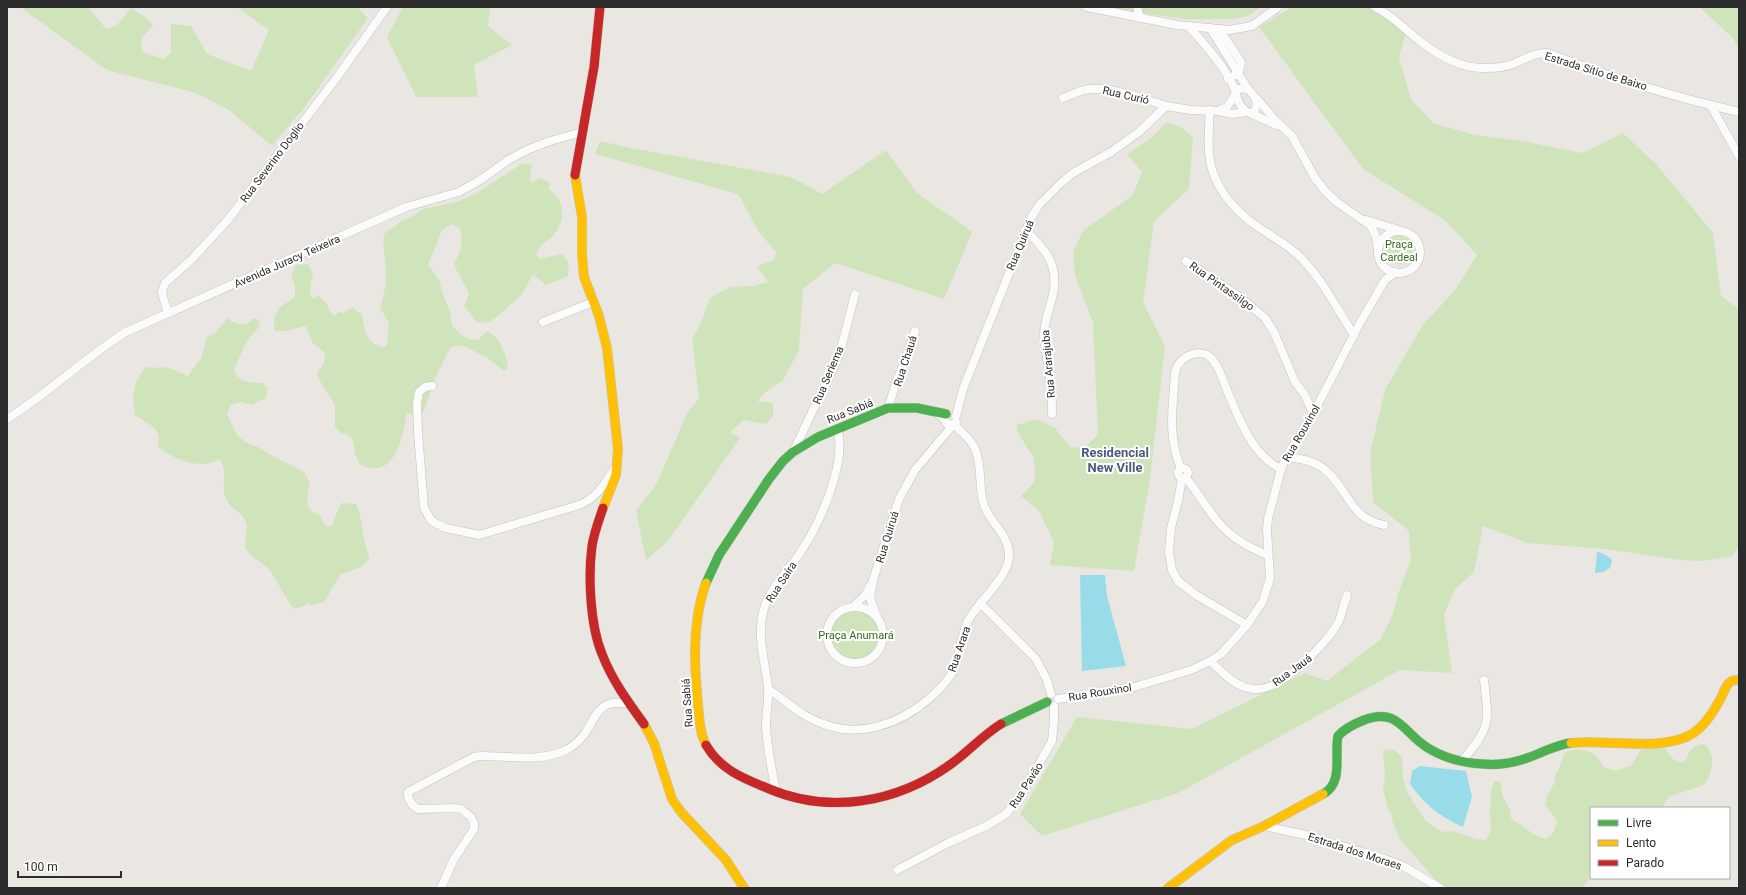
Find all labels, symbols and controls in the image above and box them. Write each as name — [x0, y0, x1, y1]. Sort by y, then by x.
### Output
street label: Estrada Sítio de Baixo — [1543, 50, 1649, 93]
street label: Rua Curió — [1101, 84, 1150, 107]
street label: Rua Severino Doglio — [238, 119, 307, 205]
street label: Rua Quiruá — [1004, 218, 1037, 272]
street label: Avenida Juracy Teixeira — [232, 232, 342, 291]
park label: Praça Cardeal — [1380, 238, 1418, 264]
street label: Rua Pintassilgo — [1187, 259, 1257, 314]
street label: Rua Ararajuba — [1039, 329, 1058, 399]
street label: Rua Chauá — [891, 334, 920, 388]
street label: Rua Seriema — [810, 344, 847, 406]
street label: Rua Sabiá — [825, 396, 875, 427]
street label: Rua Rouxinol — [1280, 402, 1323, 464]
district label: Residencial New Ville — [1081, 445, 1149, 475]
street label: Rua Quiruá — [873, 510, 902, 565]
street label: Rua Saíra — [763, 559, 799, 605]
street label: Rua Arara — [946, 624, 973, 674]
park label: Praça Anumará — [818, 629, 894, 642]
street label: Rua Jauá — [1270, 652, 1315, 689]
street label: Rua Sabiá — [679, 678, 696, 728]
street label: Rua Rouxinol — [1068, 681, 1133, 704]
street label: Rua Pavão — [1007, 760, 1046, 811]
legend — [1590, 807, 1730, 879]
text: Livre — [1626, 816, 1652, 830]
street label: Estrada dos Moraes — [1306, 830, 1404, 873]
text: Lento — [1626, 836, 1656, 850]
scale bar — [18, 853, 121, 879]
text: Parado — [1626, 856, 1664, 870]
text: 100 m — [24, 860, 58, 874]

